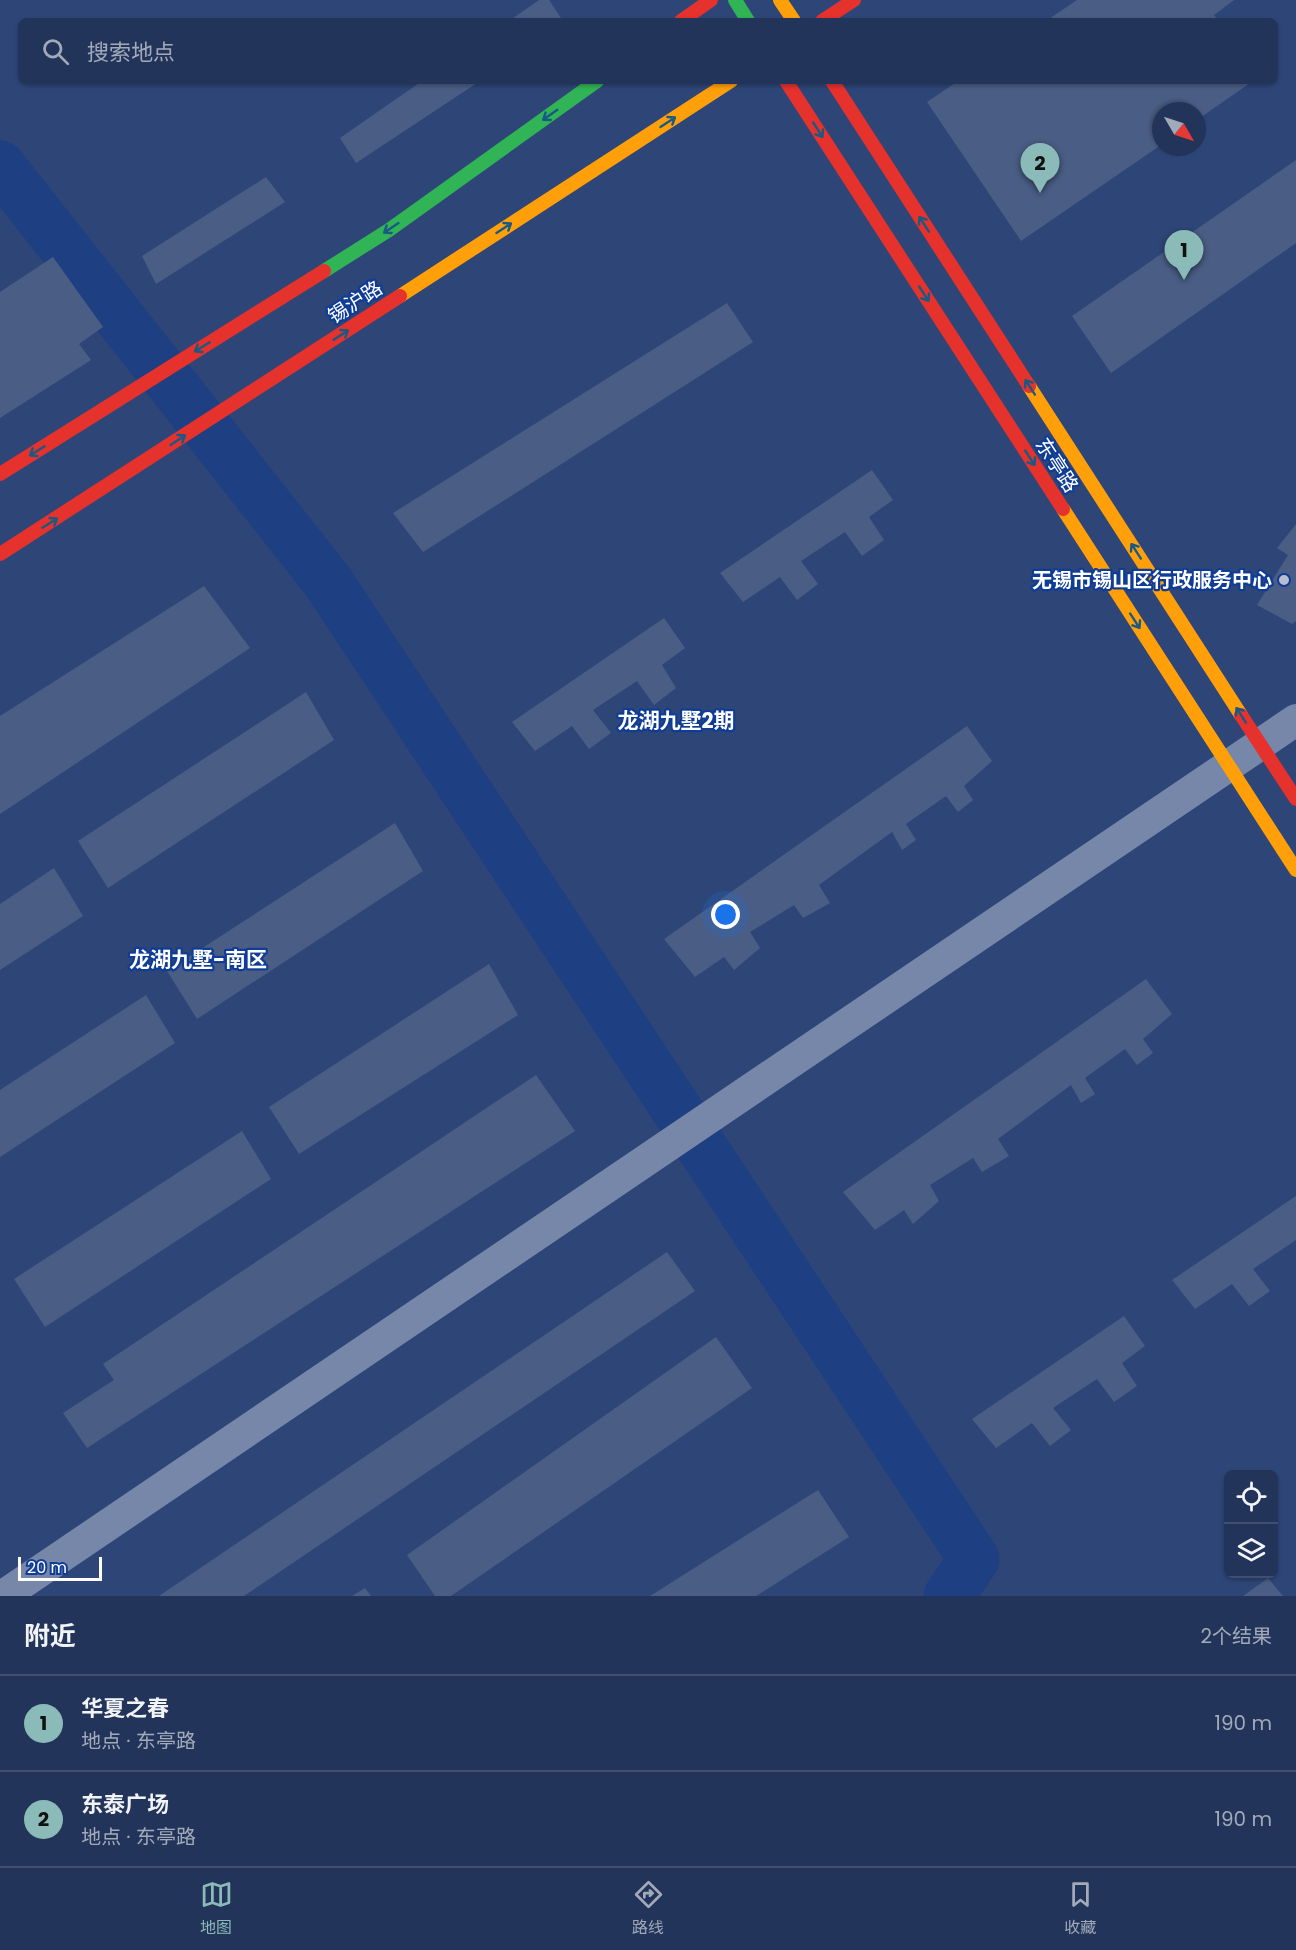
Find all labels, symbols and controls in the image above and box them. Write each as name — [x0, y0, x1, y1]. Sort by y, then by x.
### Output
search box — [18, 18, 1278, 84]
icon: search — [39, 35, 72, 68]
text: 搜索地点 — [87, 37, 175, 68]
north arrow — [1152, 102, 1206, 156]
one-way arrow — [542, 109, 558, 121]
one-way arrow — [659, 116, 676, 128]
one-way arrow — [812, 121, 824, 138]
pin: 2 — [1020, 144, 1060, 193]
one-way arrow — [918, 216, 930, 232]
one-way arrow — [383, 222, 399, 234]
one-way arrow — [495, 222, 512, 234]
pin: 1 — [1164, 230, 1204, 280]
street label: 锡沪路 — [322, 274, 388, 330]
one-way arrow — [918, 285, 930, 302]
one-way arrow — [332, 328, 349, 340]
one-way arrow — [194, 341, 211, 353]
one-way arrow — [1023, 379, 1036, 396]
street label: 东亭路 — [1029, 432, 1085, 498]
one-way arrow — [170, 434, 187, 447]
one-way arrow — [29, 445, 46, 457]
one-way arrow — [1023, 449, 1036, 466]
one-way arrow — [41, 516, 58, 529]
one-way arrow — [1129, 543, 1141, 560]
place label: 无锡市锡山区行政服务中心 — [1032, 566, 1272, 594]
marker: 无锡市锡山区行政服务中心 — [1277, 573, 1291, 587]
one-way arrow — [1129, 613, 1142, 630]
district label: 龙湖九墅2期 — [618, 706, 735, 735]
one-way arrow — [1235, 707, 1247, 724]
your location — [711, 900, 740, 929]
district label: 龙湖九墅-南区 — [129, 945, 267, 974]
map controls — [1224, 1470, 1278, 1578]
button: locate — [1224, 1470, 1278, 1524]
button: layers — [1224, 1524, 1278, 1578]
scale bar — [18, 1554, 102, 1582]
text: 20 m — [27, 1556, 67, 1579]
text: 附近 — [24, 1618, 76, 1654]
text: 2个结果 — [1201, 1622, 1272, 1650]
text: 华夏之春 — [81, 1693, 169, 1724]
text: 1 — [40, 1709, 47, 1737]
text: 190 m — [1215, 1709, 1272, 1737]
text: 地点 · 东亭路 — [81, 1727, 196, 1755]
text: 东泰广场 — [81, 1789, 169, 1820]
text: 2 — [38, 1805, 49, 1833]
text: 190 m — [1215, 1805, 1272, 1833]
text: 地点 · 东亭路 — [81, 1823, 196, 1851]
tab: 地图 — [200, 1878, 233, 1940]
tab: 路线 — [632, 1878, 665, 1940]
tab: 收藏 — [1064, 1878, 1097, 1940]

